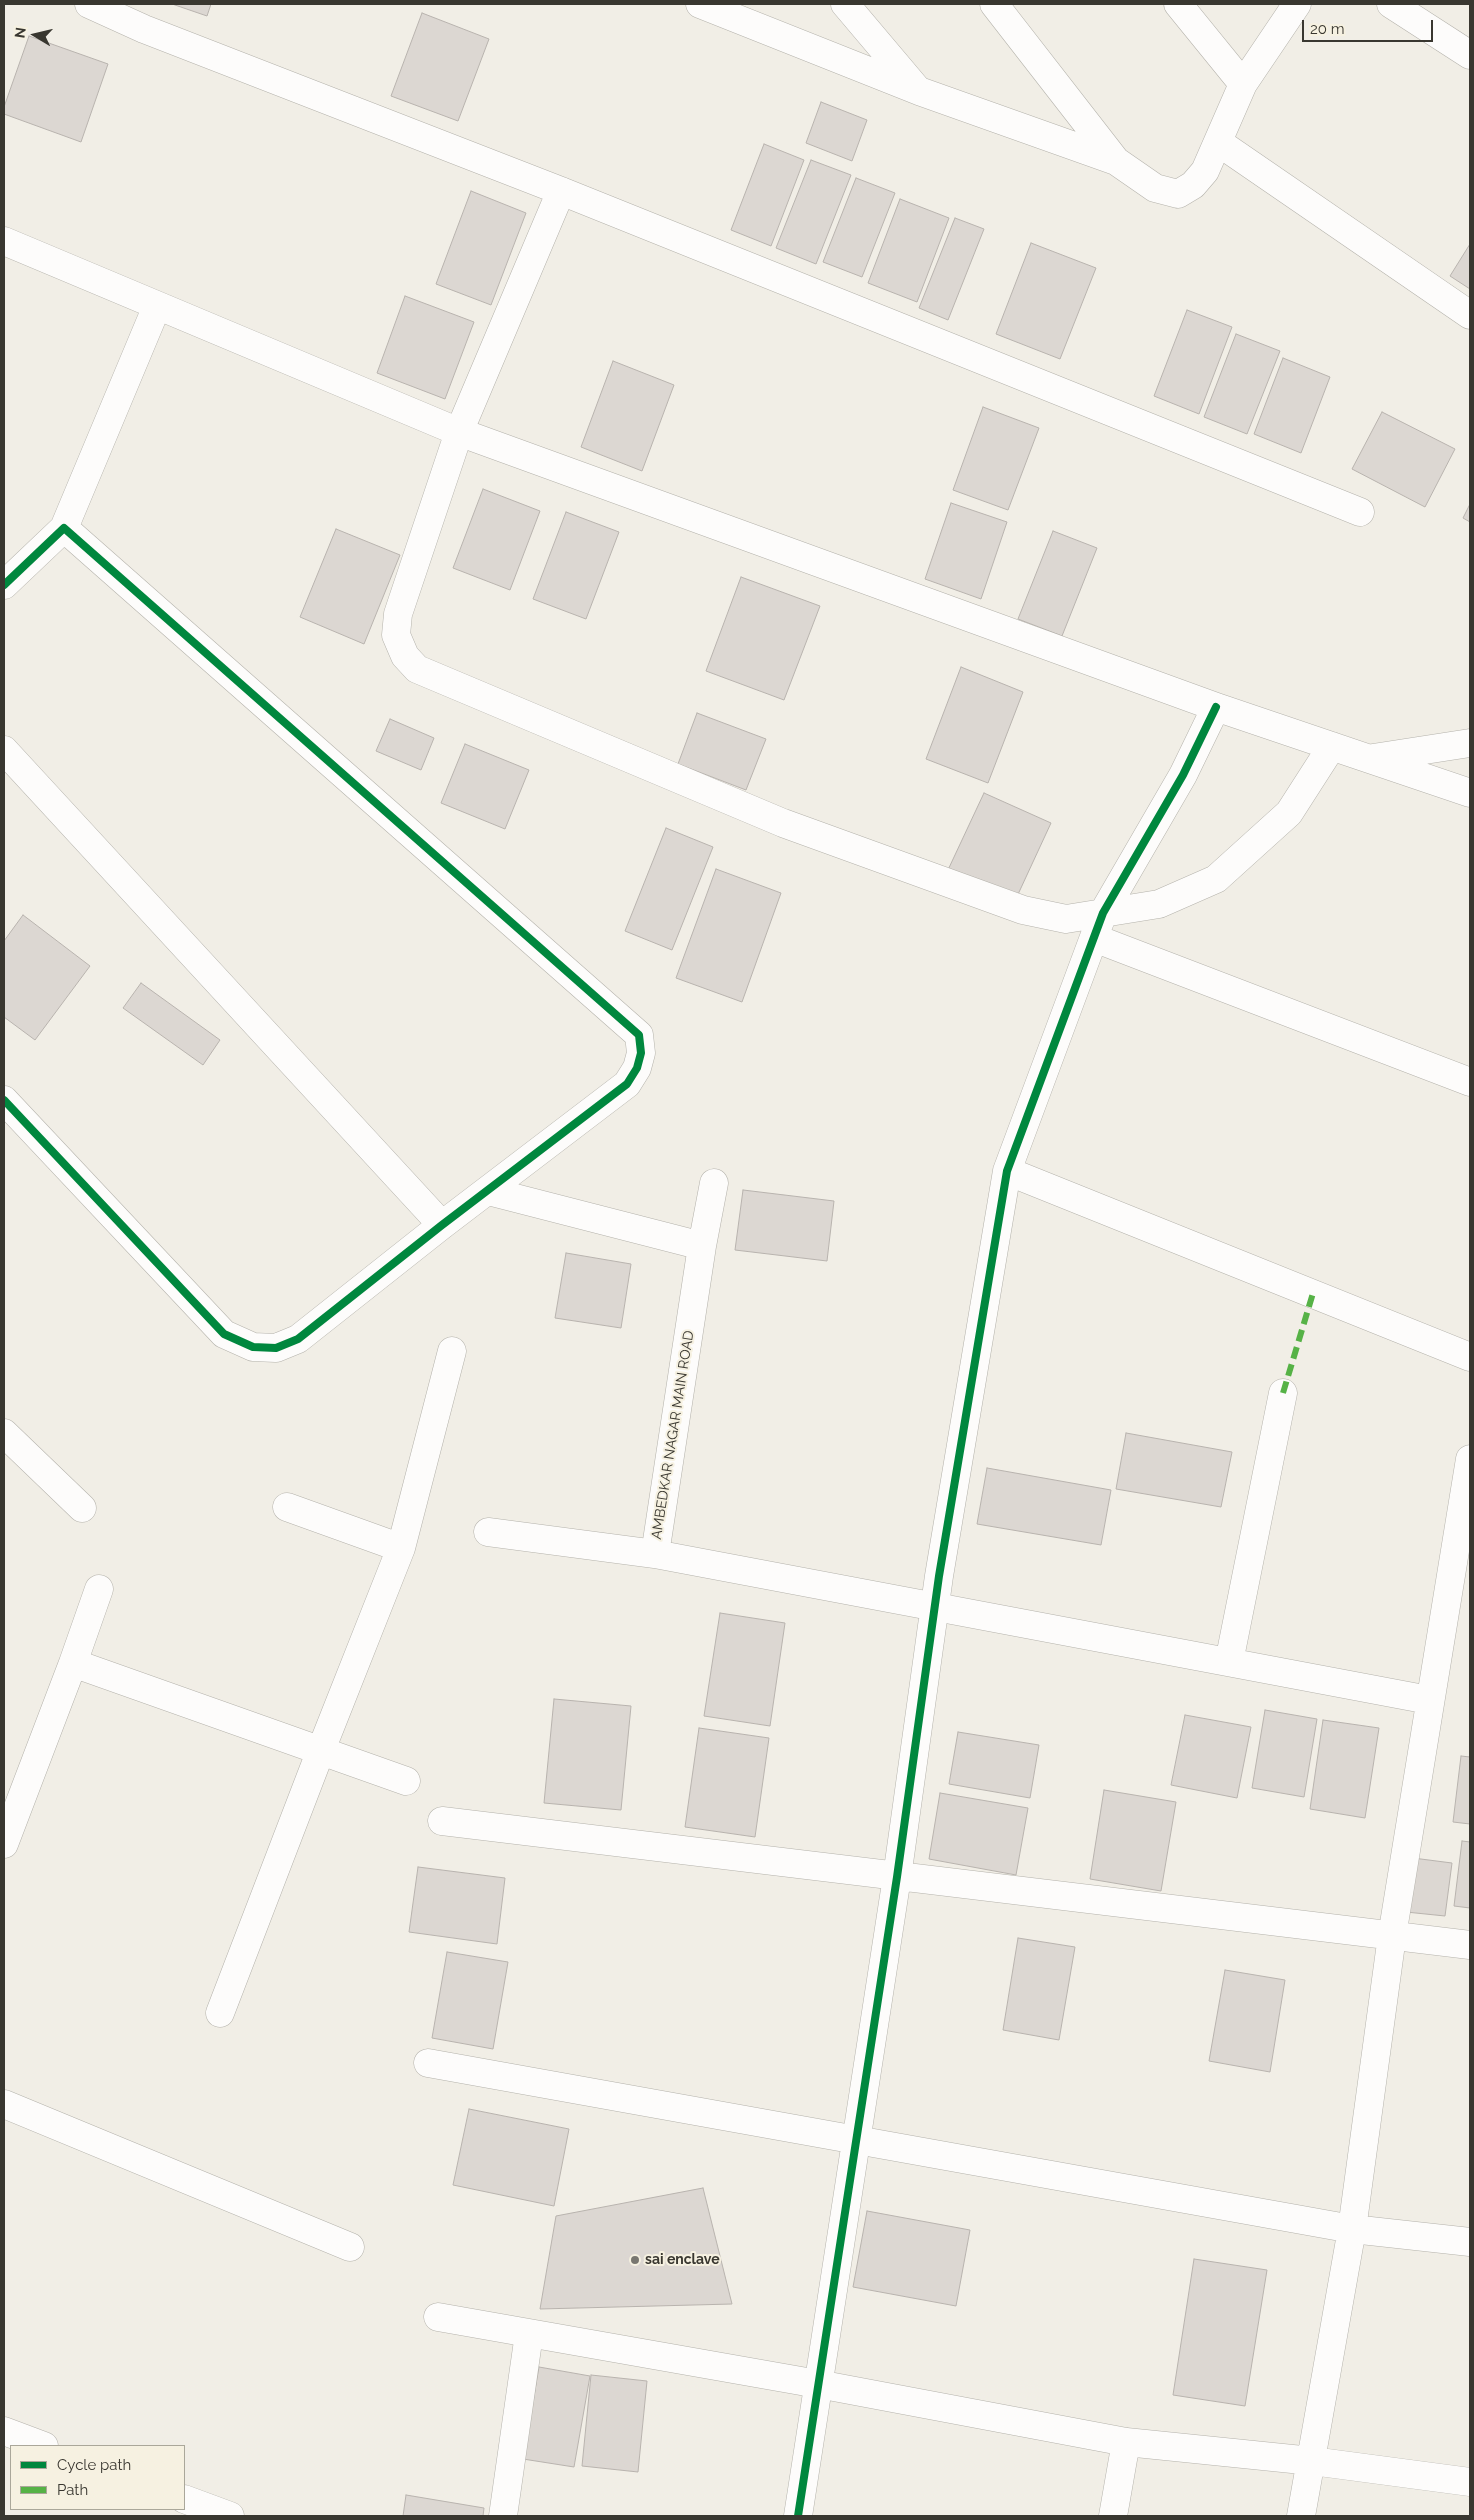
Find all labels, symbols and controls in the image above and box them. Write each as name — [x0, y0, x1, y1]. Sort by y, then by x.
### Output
north arrow — [10, 10, 60, 60]
scale bar — [1304, 10, 1435, 42]
text: 20 m — [1310, 20, 1345, 38]
text: N — [11, 26, 29, 39]
street label: AMBEDKAR NAGAR MAIN ROAD — [648, 1329, 698, 1541]
place label: sai enclave — [645, 2252, 720, 2268]
marker: sai enclave — [629, 2254, 641, 2266]
legend — [10, 2445, 185, 2510]
text: Cycle path — [57, 2456, 131, 2474]
text: Path — [57, 2481, 88, 2499]

